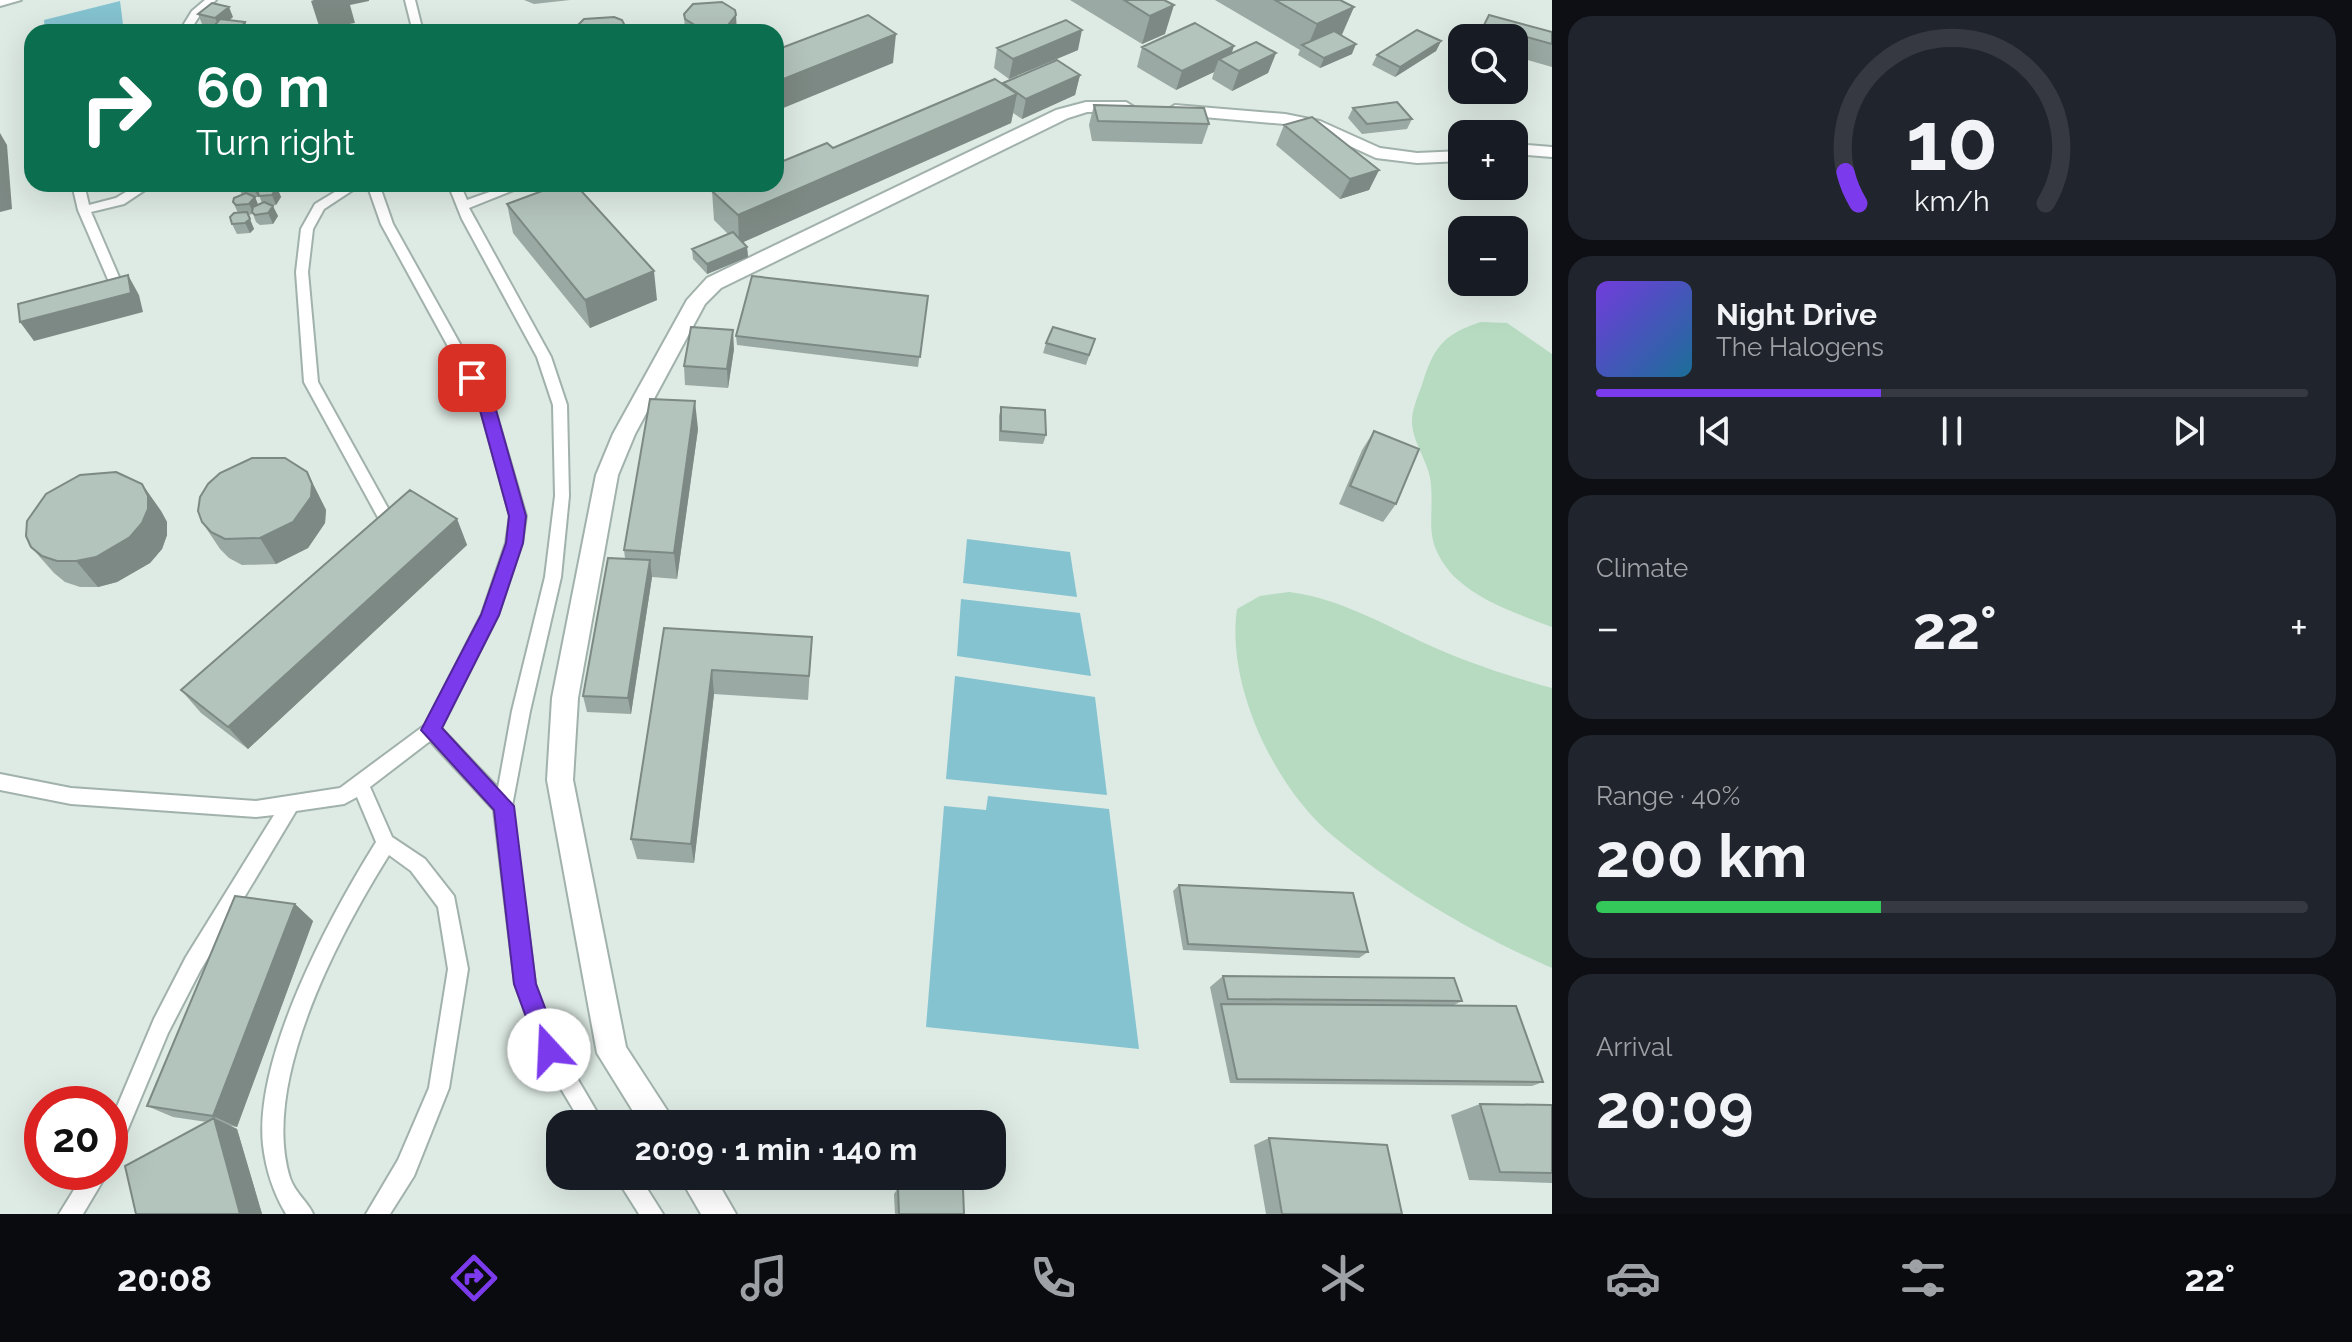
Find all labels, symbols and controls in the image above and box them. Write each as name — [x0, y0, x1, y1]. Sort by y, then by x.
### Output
map controls — [1448, 24, 1528, 296]
button: search — [1448, 24, 1528, 104]
text: 60 m — [196, 54, 330, 120]
icon: right — [64, 56, 168, 160]
text: 10 — [1906, 91, 1998, 188]
button: + — [1448, 120, 1528, 200]
text: Turn right — [196, 121, 355, 163]
text: km/h — [1914, 184, 1990, 218]
button: − — [1448, 216, 1528, 296]
text: Night Drive — [1716, 297, 1877, 332]
text: The Halogens — [1716, 332, 1884, 362]
pin — [438, 344, 506, 412]
icon: arrive — [450, 356, 494, 400]
icon: previous — [1693, 409, 1737, 453]
icon: pause — [1930, 409, 1974, 453]
icon: next — [2167, 409, 2211, 453]
text: Climate — [1596, 553, 1688, 583]
text: 22° — [1913, 593, 1997, 663]
text: − — [1596, 602, 1620, 653]
text: + — [2290, 602, 2308, 653]
text: Range · 40% — [1596, 781, 1740, 811]
text: 200 km — [1596, 821, 1807, 891]
position arrow — [507, 1008, 591, 1092]
text: Arrival — [1596, 1032, 1672, 1062]
text: 20:09 — [1596, 1072, 1754, 1142]
speed limit sign: 20 — [24, 1086, 128, 1190]
text: 20:09 · 1 min · 140 m — [635, 1132, 917, 1167]
icon: directions — [446, 1250, 502, 1306]
icon: music — [736, 1250, 792, 1306]
icon: phone — [1025, 1250, 1081, 1306]
icon: climate — [1315, 1250, 1371, 1306]
icon: car — [1605, 1250, 1661, 1306]
icon: filters — [1895, 1250, 1951, 1306]
text: 20:08 — [117, 1257, 212, 1299]
text: 22° — [2184, 1257, 2235, 1299]

